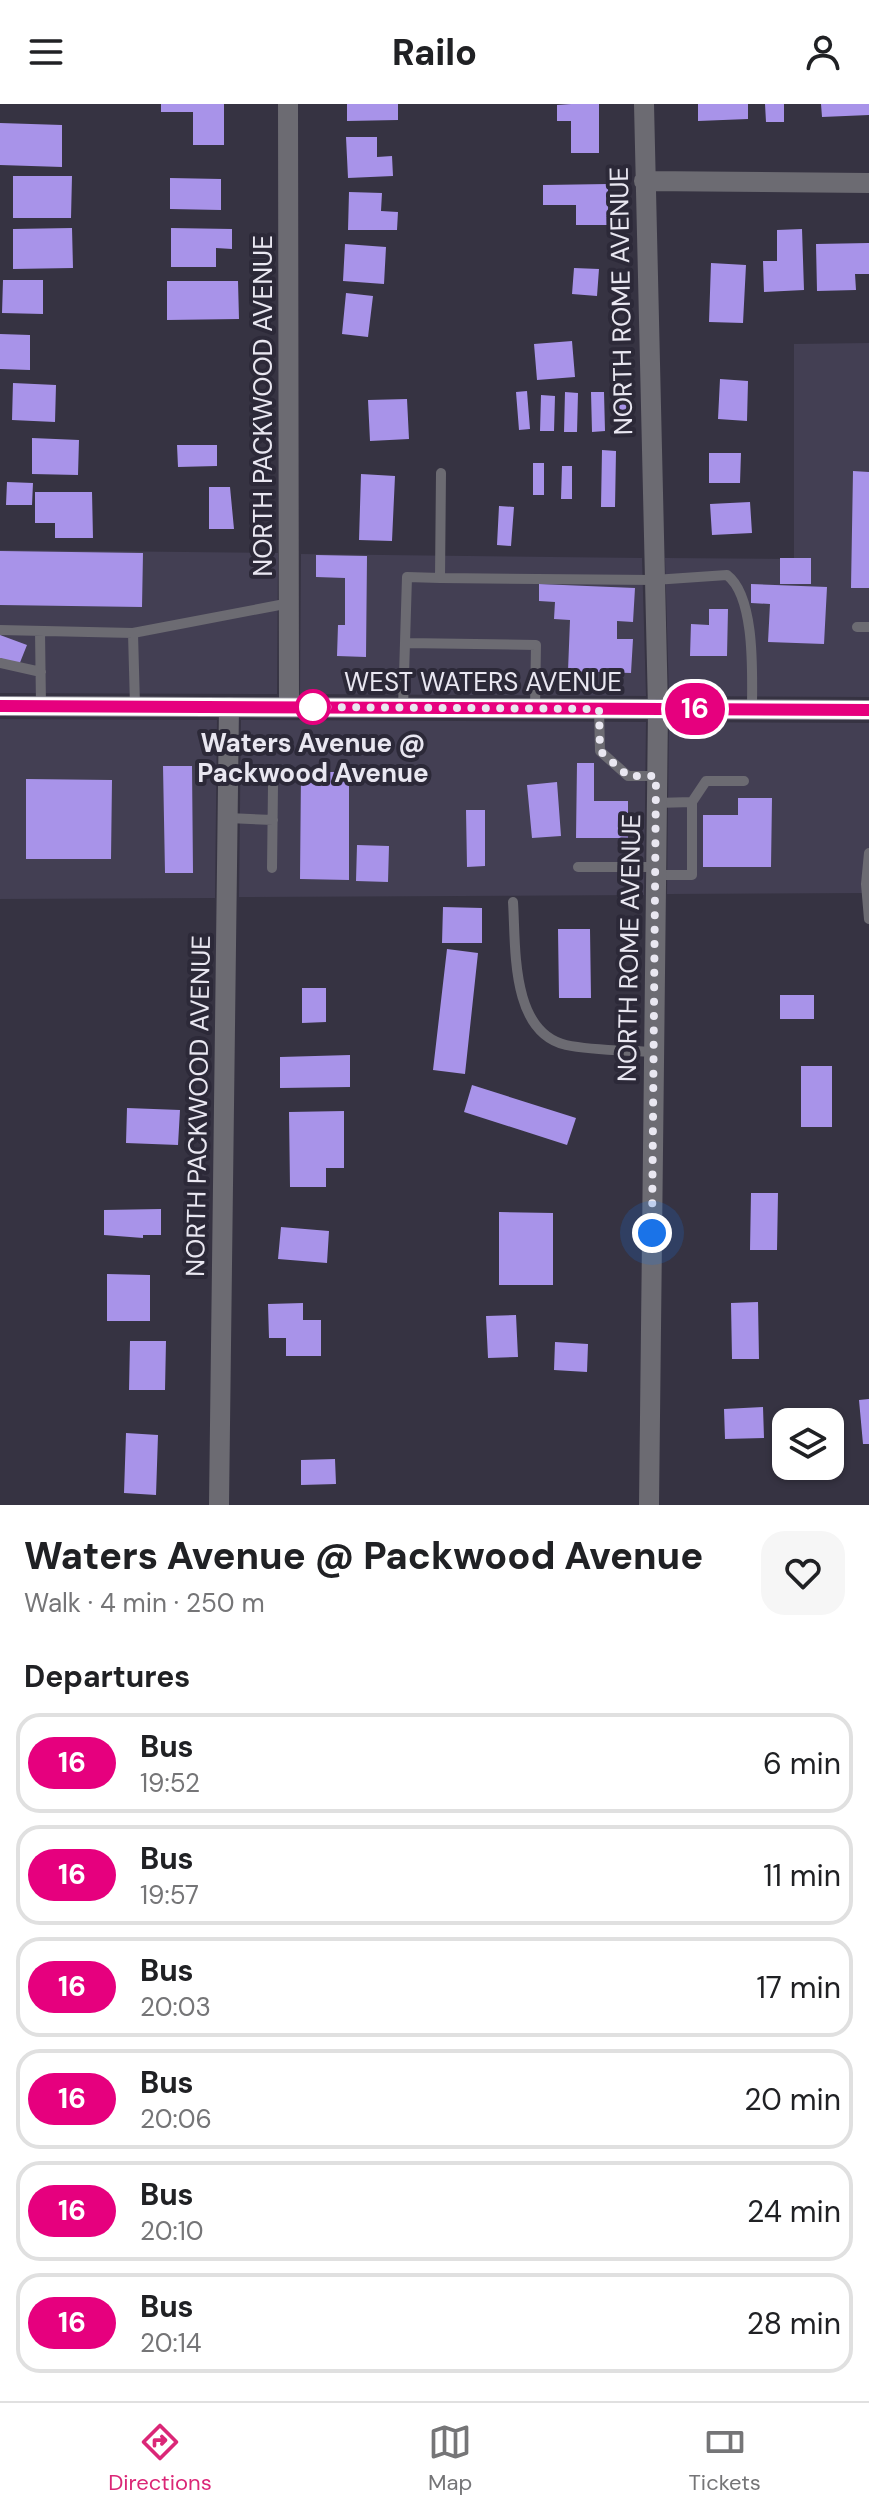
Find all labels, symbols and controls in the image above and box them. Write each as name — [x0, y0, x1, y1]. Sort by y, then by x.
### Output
text: Railo — [392, 29, 477, 76]
icon: menu — [24, 30, 68, 74]
icon: person — [801, 30, 845, 74]
street label: NORTH ROME AVENUE — [602, 167, 640, 435]
street label: NORTH PACKWOOD AVENUE — [246, 235, 280, 577]
street label: WEST WATERS AVENUE — [344, 665, 622, 699]
line badge: 16 — [659, 683, 731, 735]
marker: Waters Avenue @ Packwood Avenue — [296, 690, 330, 724]
text: 16 — [681, 690, 709, 727]
place label: Waters Avenue @ Packwood Avenue — [197, 726, 429, 790]
street label: NORTH ROME AVENUE — [610, 814, 648, 1082]
street label: NORTH PACKWOOD AVENUE — [178, 935, 218, 1277]
your location — [632, 1213, 672, 1253]
map controls — [772, 1408, 844, 1480]
button: layers — [772, 1408, 844, 1480]
text: Waters Avenue @ Packwood Avenue — [24, 1531, 703, 1581]
button: heart — [761, 1531, 845, 1615]
text: Walk · 4 min · 250 m — [24, 1586, 265, 1620]
text: Departures — [24, 1657, 190, 1696]
text: Bus — [140, 1727, 194, 1766]
text: 16 — [58, 1744, 86, 1781]
text: 6 min — [763, 1744, 841, 1783]
text: 19:52 — [140, 1766, 200, 1800]
text: Bus — [140, 1839, 194, 1878]
text: 16 — [58, 1856, 86, 1893]
text: 11 min — [763, 1856, 841, 1895]
text: 19:57 — [140, 1878, 199, 1912]
text: Bus — [140, 1951, 194, 1990]
text: 16 — [58, 1968, 86, 2005]
text: 17 min — [756, 1968, 841, 2007]
text: 20:03 — [140, 1990, 211, 2024]
text: Bus — [140, 2063, 194, 2102]
text: 16 — [58, 2080, 86, 2117]
text: 20 min — [744, 2080, 841, 2119]
text: 20:06 — [140, 2102, 212, 2136]
text: Bus — [140, 2175, 194, 2214]
text: 16 — [58, 2192, 86, 2229]
text: 24 min — [747, 2192, 841, 2231]
text: 20:10 — [140, 2214, 204, 2248]
text: Bus — [140, 2287, 194, 2326]
text: 16 — [58, 2304, 86, 2341]
text: 28 min — [747, 2304, 841, 2343]
text: 20:14 — [140, 2326, 202, 2360]
tab: Directions — [108, 2420, 212, 2497]
tab: Map — [428, 2420, 472, 2497]
tab: Tickets — [689, 2420, 761, 2497]

